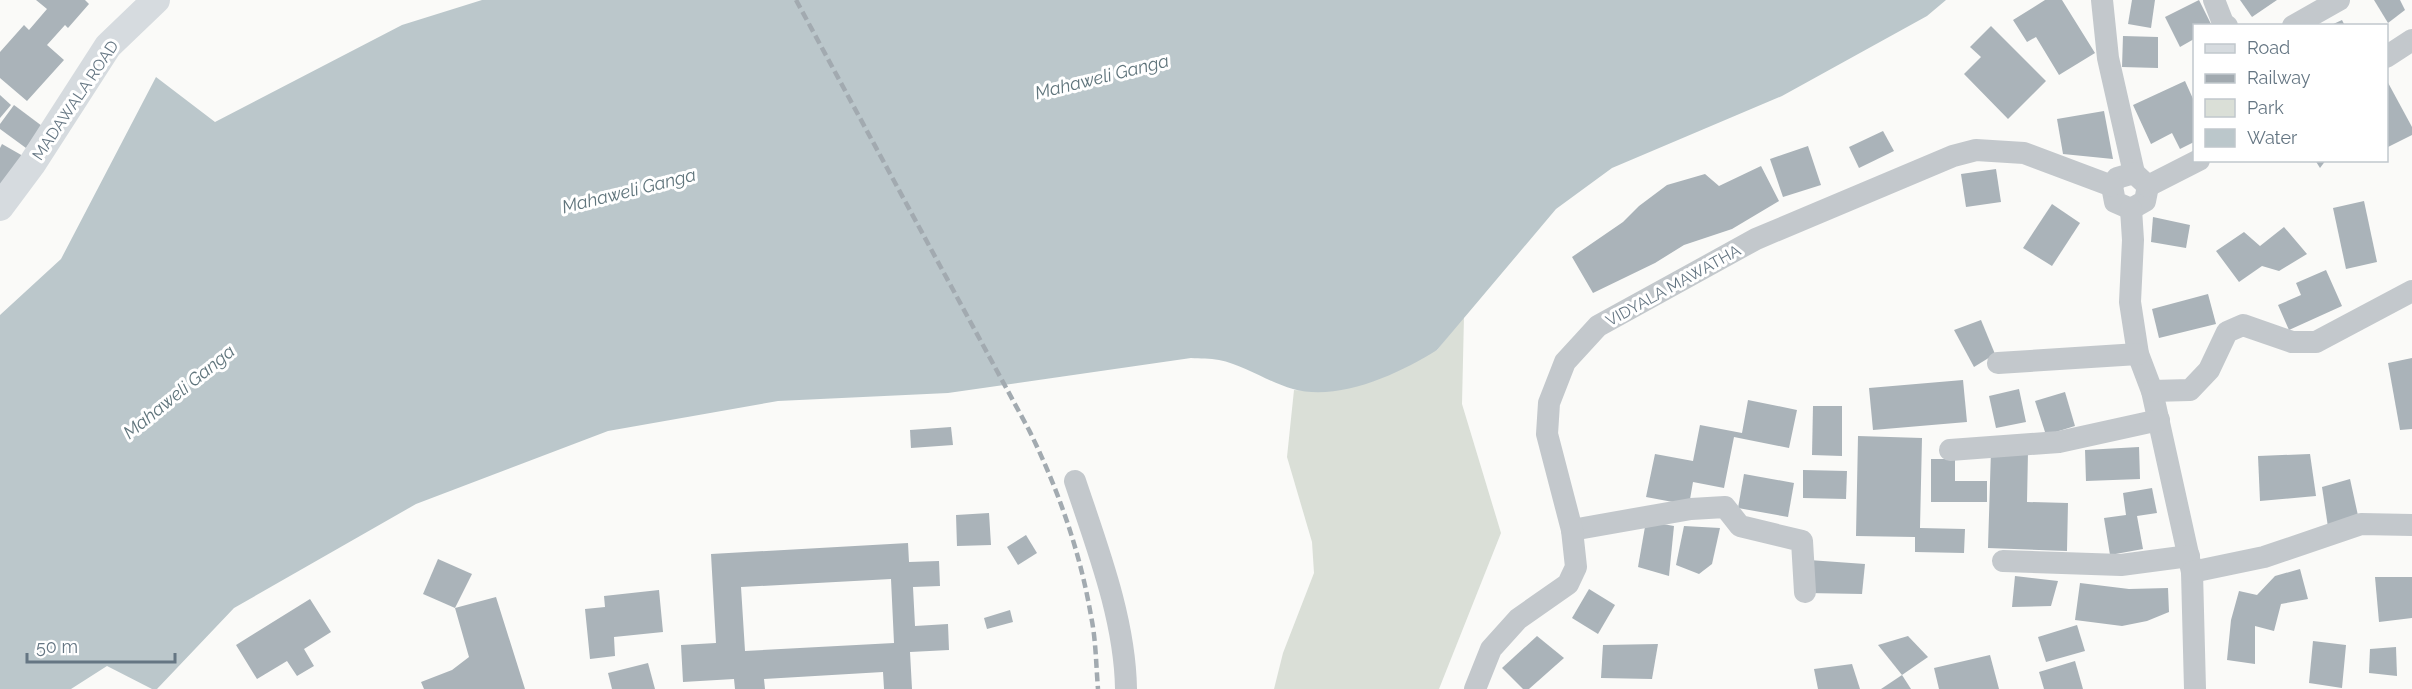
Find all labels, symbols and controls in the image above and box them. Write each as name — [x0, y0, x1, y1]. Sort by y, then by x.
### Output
legend — [2193, 24, 2388, 162]
street label: MADAWALA ROAD — [28, 37, 123, 164]
text: Road — [2247, 37, 2290, 58]
water label: Mahaweli Ganga — [1033, 50, 1171, 103]
text: Railway — [2247, 67, 2311, 88]
text: Park — [2247, 97, 2284, 118]
text: Water — [2247, 127, 2298, 148]
water label: Mahaweli Ganga — [560, 164, 698, 217]
street label: VIDYALA MAWATHA — [1603, 240, 1744, 330]
water label: Mahaweli Ganga — [119, 340, 239, 443]
scale bar — [27, 626, 176, 664]
text: 50 m — [36, 636, 78, 657]

